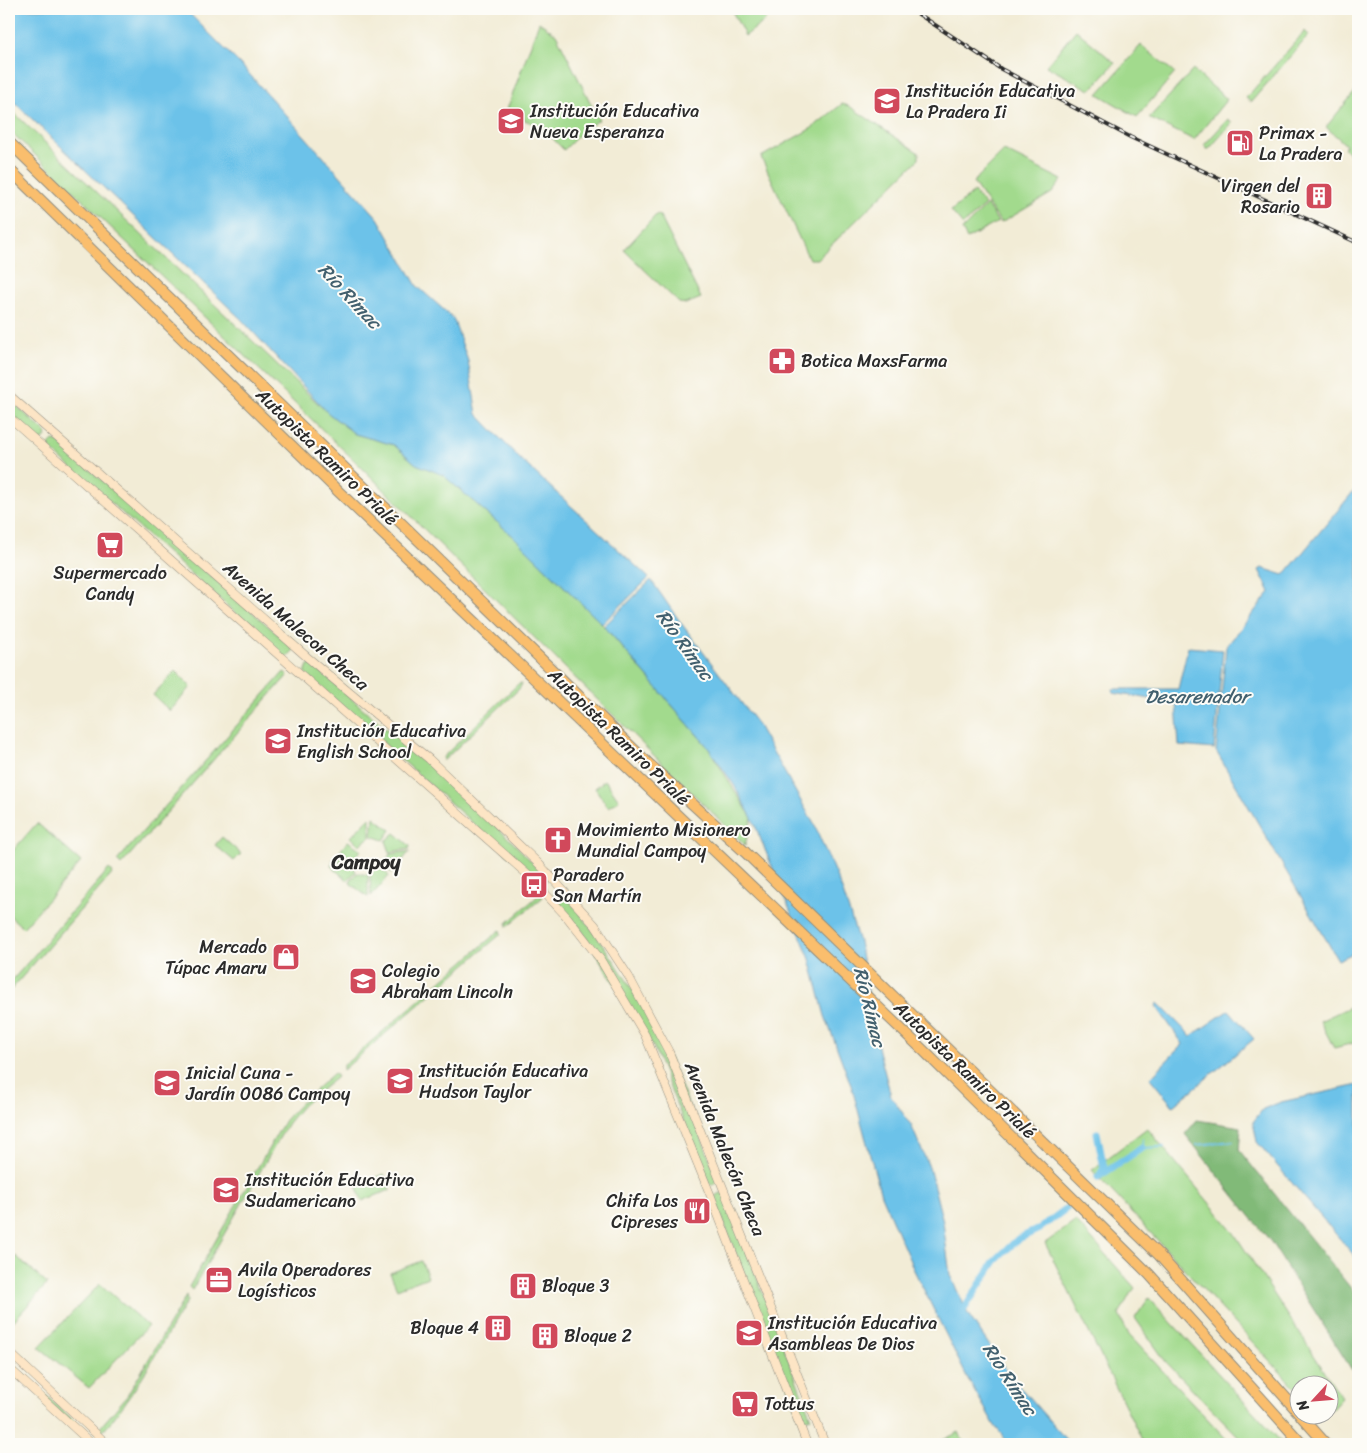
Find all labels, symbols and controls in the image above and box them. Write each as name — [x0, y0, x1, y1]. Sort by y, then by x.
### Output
place label: Institución Educativa La Pradera Ii — [905, 75, 1075, 128]
school or university icon: Institución Educativa La Pradera Ii — [872, 86, 902, 116]
place label: Institución Educativa Nueva Esperanza — [529, 95, 699, 148]
school or university icon: Institución Educativa Nueva Esperanza — [496, 106, 526, 136]
place label: Primax - La Pradera — [1259, 117, 1343, 170]
fuel station icon: Primax - La Pradera — [1225, 128, 1255, 158]
place label: Virgen del Rosario — [1221, 170, 1301, 223]
building icon: Virgen del Rosario — [1304, 181, 1334, 211]
water label: Río Rímac — [310, 255, 391, 338]
place label: Botica MaxsFarma — [801, 345, 947, 377]
pharmacy icon: Botica MaxsFarma — [767, 346, 797, 376]
street label: Autopista Ramiro Prialé — [247, 379, 406, 534]
supermarket icon: Supermercado Candy — [95, 530, 125, 560]
street label: Avenida Malecon Checa — [215, 552, 377, 700]
place label: Supermercado Candy — [53, 557, 167, 610]
water label: Río Rímac — [648, 602, 723, 689]
street label: Autopista Ramiro Prialé — [539, 659, 698, 814]
water label: Desarenador — [1145, 680, 1252, 713]
place label: Institución Educativa English School — [296, 715, 466, 768]
school or university icon: Institución Educativa English School — [263, 726, 293, 756]
place label: Movimiento Misionero Mundial Campoy — [577, 814, 751, 867]
church icon: Movimiento Misionero Mundial Campoy — [543, 825, 573, 855]
district label: Campoy — [331, 845, 401, 880]
place label: Paradero San Martín — [553, 859, 642, 912]
bus stop icon: Paradero San Martín — [519, 870, 549, 900]
place label: Mercado Túpac Amaru — [165, 931, 267, 984]
shop icon: Mercado Túpac Amaru — [271, 942, 301, 972]
place label: Colegio Abraham Lincoln — [381, 955, 513, 1008]
water label: Río Rímac — [844, 963, 896, 1052]
school or university icon: Colegio Abraham Lincoln — [348, 966, 378, 996]
street label: Autopista Ramiro Prialé — [885, 992, 1044, 1147]
place label: Institución Educativa Hudson Taylor — [418, 1055, 588, 1108]
street label: Avenida Malecón Checa — [675, 1056, 775, 1242]
place label: Inicial Cuna - Jardín 0086 Campoy — [185, 1057, 351, 1110]
school or university icon: Institución Educativa Hudson Taylor — [385, 1066, 415, 1096]
school or university icon: Inicial Cuna - Jardín 0086 Campoy — [152, 1068, 182, 1098]
place label: Institución Educativa Sudamericano — [244, 1164, 414, 1217]
school or university icon: Institución Educativa Sudamericano — [211, 1175, 241, 1205]
place label: Chifa Los Cipreses — [606, 1185, 679, 1238]
restaurant icon: Chifa Los Cipreses — [682, 1196, 712, 1226]
place label: Avila Operadores Logísticos — [237, 1254, 372, 1307]
office icon: Avila Operadores Logísticos — [204, 1265, 234, 1295]
place label: Bloque 3 — [542, 1270, 609, 1302]
building icon: Bloque 3 — [508, 1271, 538, 1301]
place label: Institución Educativa Asambleas De Dios — [767, 1307, 937, 1360]
place label: Bloque 4 — [410, 1312, 479, 1344]
building icon: Bloque 4 — [483, 1313, 513, 1343]
school or university icon: Institución Educativa Asambleas De Dios — [734, 1318, 764, 1348]
place label: Bloque 2 — [564, 1320, 632, 1352]
building icon: Bloque 2 — [530, 1321, 560, 1351]
water label: Río Rímac — [974, 1336, 1047, 1424]
north arrow — [1290, 1376, 1340, 1426]
place label: Tottus — [764, 1388, 815, 1420]
supermarket icon: Tottus — [730, 1389, 760, 1419]
text: N — [1289, 1395, 1317, 1416]

